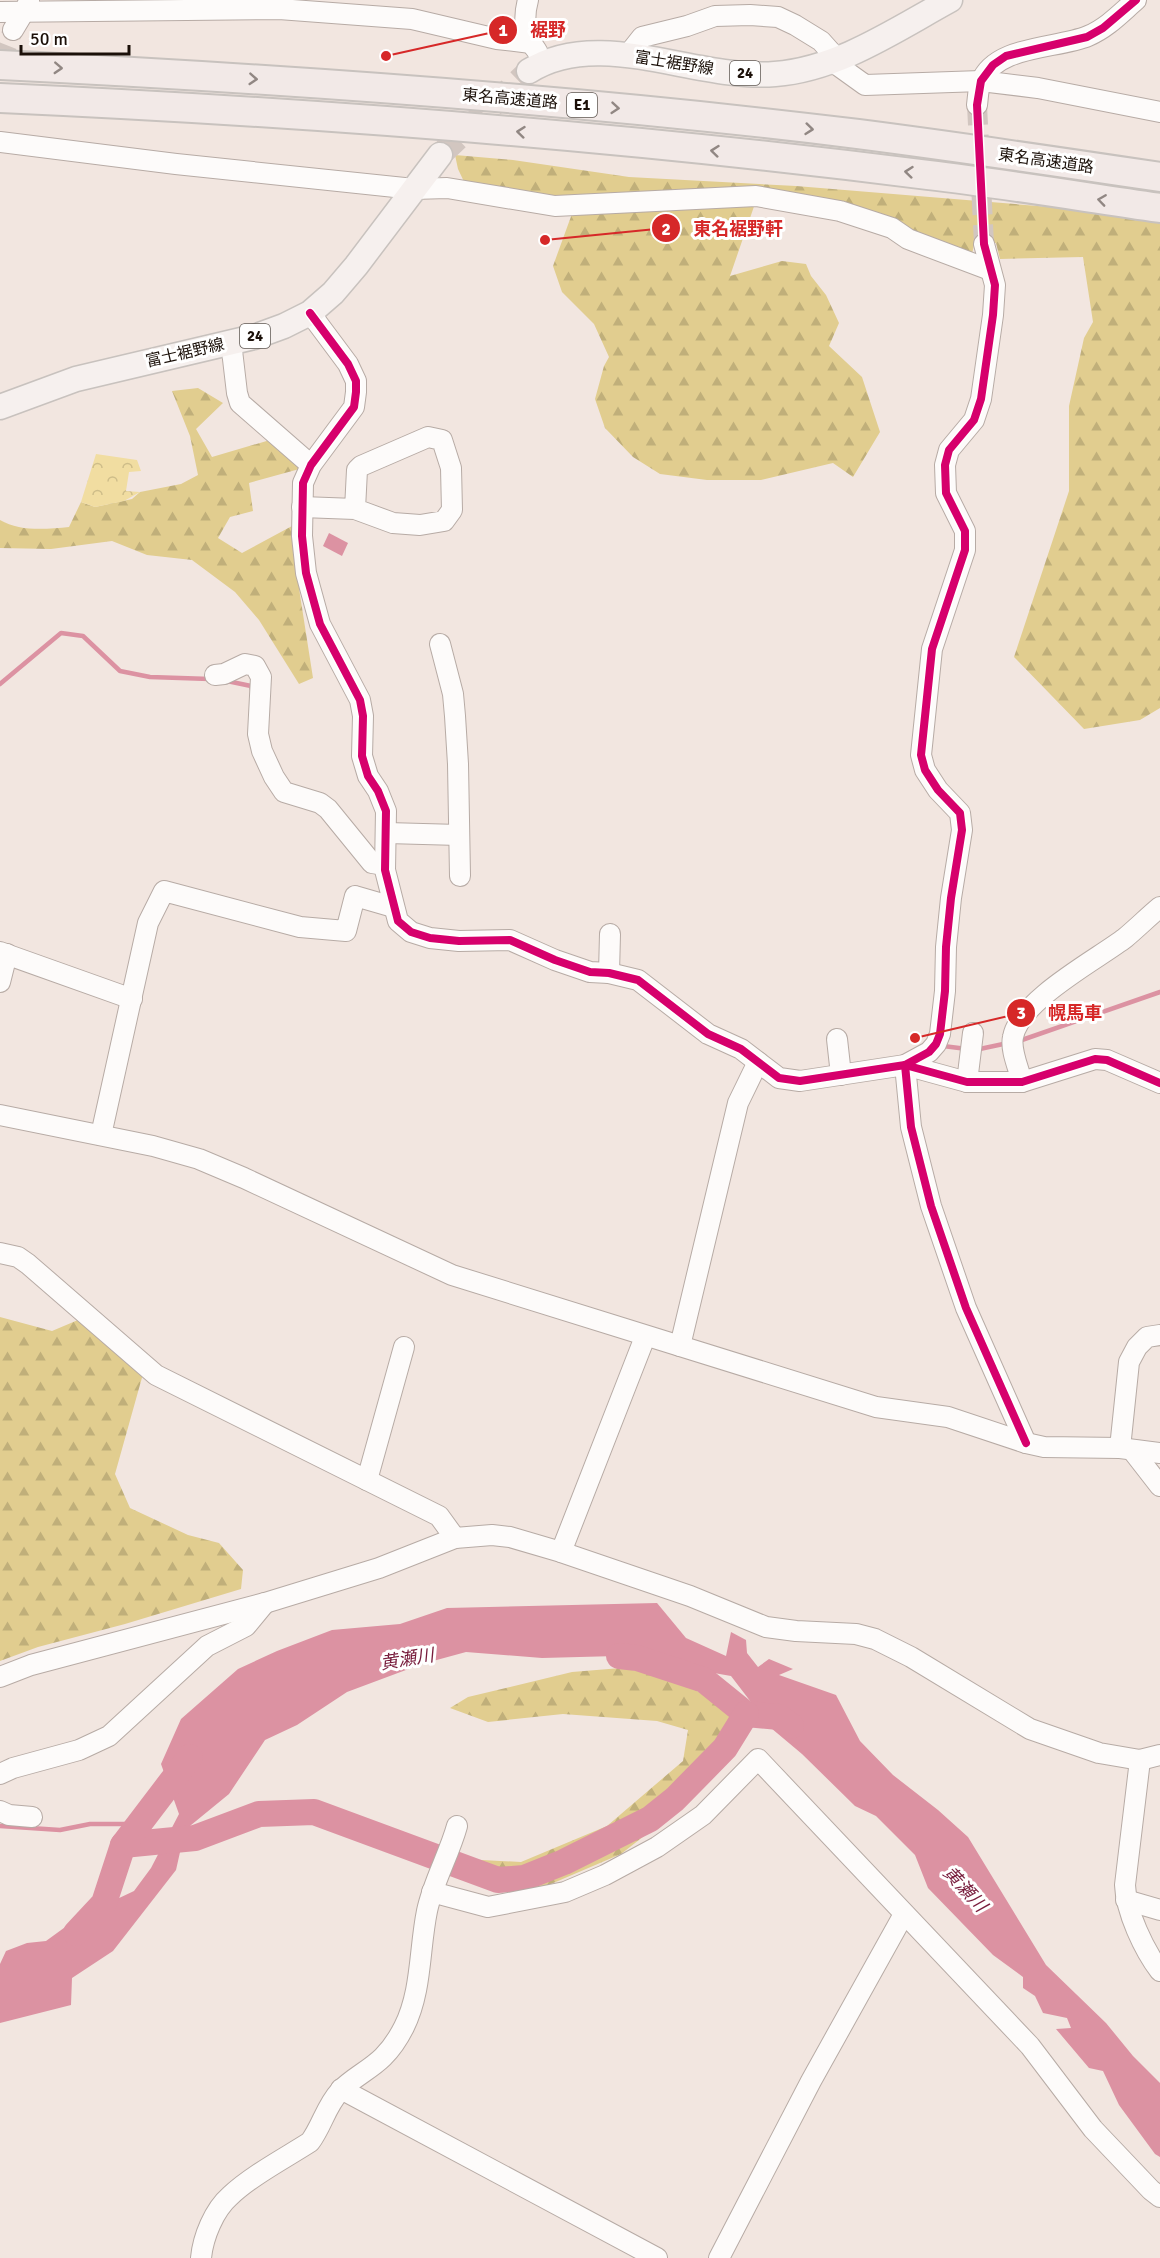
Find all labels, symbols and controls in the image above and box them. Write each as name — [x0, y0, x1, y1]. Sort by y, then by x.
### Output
callout: 裾野 — [488, 12, 578, 48]
scale bar — [21, 18, 129, 56]
text: 1 — [498, 19, 508, 41]
text: 裾野 — [530, 19, 566, 41]
text: 50 m — [30, 28, 68, 50]
street label: 富士裾野線 — [633, 47, 715, 79]
one-way arrow — [54, 61, 63, 74]
road number: 24 — [730, 61, 760, 85]
one-way arrow — [249, 73, 258, 86]
street label: 東名高速道路 — [461, 85, 559, 113]
road number: E1 — [567, 93, 597, 117]
one-way arrow — [610, 101, 620, 114]
one-way arrow — [804, 122, 813, 135]
one-way arrow — [517, 126, 526, 139]
street label: 東名高速道路 — [997, 144, 1095, 178]
one-way arrow — [711, 145, 720, 158]
one-way arrow — [904, 167, 914, 179]
one-way arrow — [1097, 194, 1107, 206]
callout: 東名裾野軒 — [651, 210, 795, 246]
text: 2 — [661, 218, 671, 240]
text: 東名裾野軒 — [693, 218, 783, 240]
road number: 24 — [240, 324, 270, 348]
street label: 富士裾野線 — [144, 334, 226, 372]
callout: 幌馬車 — [1006, 995, 1114, 1031]
text: 3 — [1016, 1002, 1026, 1024]
text: 幌馬車 — [1048, 1002, 1102, 1024]
water label: 黄瀬川 — [379, 1644, 437, 1674]
water label: 黄瀬川 — [939, 1862, 993, 1918]

